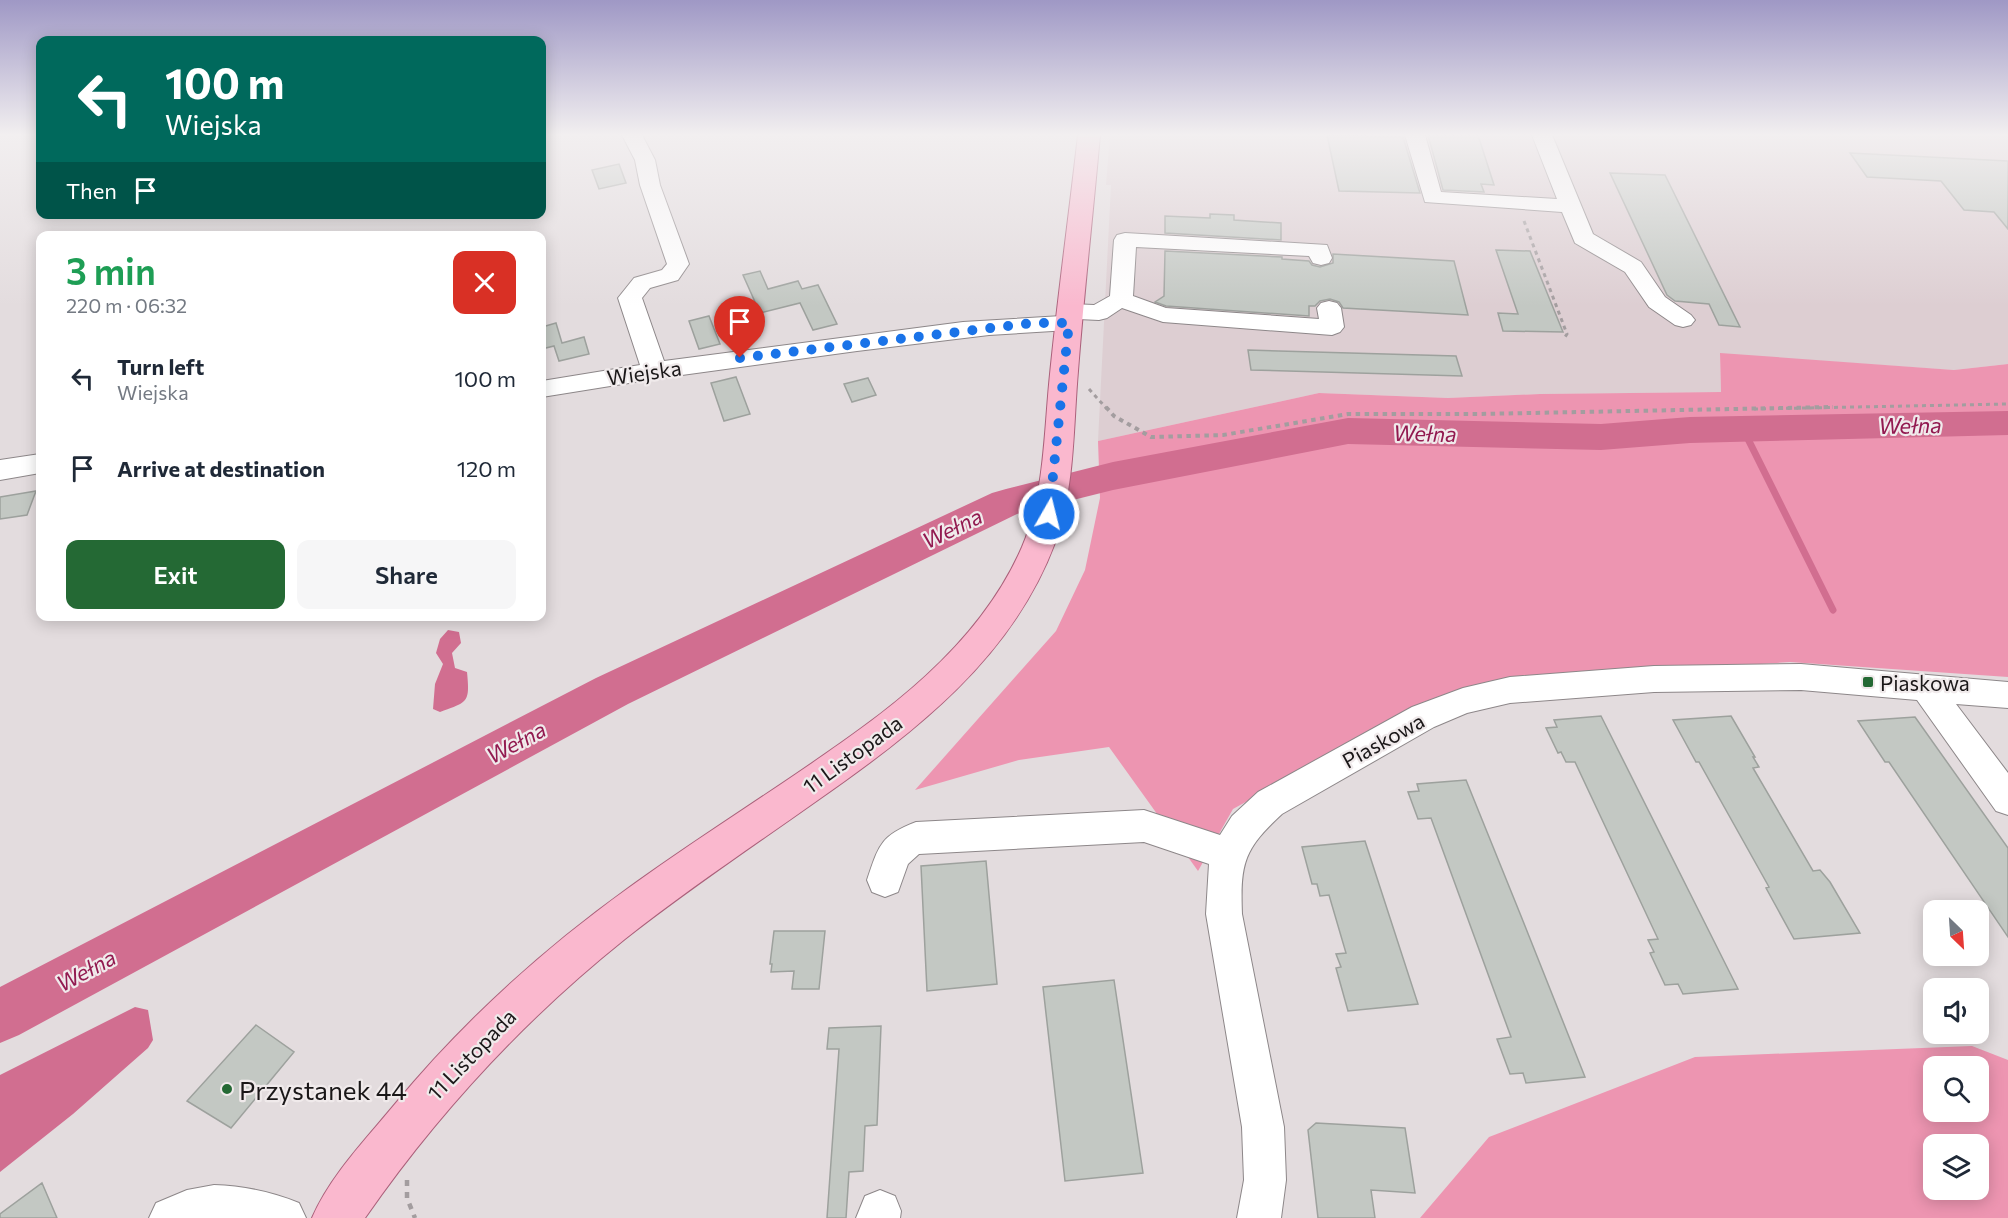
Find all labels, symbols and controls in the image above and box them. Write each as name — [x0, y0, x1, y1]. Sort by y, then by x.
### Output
text: 100 m — [165, 56, 285, 108]
icon: left — [66, 60, 144, 138]
text: Wiejska — [165, 108, 262, 141]
icon: arrive — [129, 174, 162, 207]
text: Then — [66, 177, 117, 204]
text: 3 min — [66, 248, 156, 292]
button: close — [453, 251, 516, 314]
text: 220 m · 06:32 — [66, 293, 187, 317]
pin — [714, 296, 765, 358]
icon: arrive — [723, 305, 756, 338]
text: Turn left — [117, 353, 204, 380]
street label: Wiejska — [605, 354, 683, 390]
icon: left — [66, 362, 99, 395]
text: 100 m — [454, 365, 516, 392]
text: Wiejska — [117, 380, 189, 404]
water label: Wełna — [1878, 411, 1942, 439]
water label: Wełna — [1393, 419, 1457, 447]
icon: arrive — [66, 452, 99, 485]
text: Arrive at destination — [117, 455, 325, 482]
text: 120 m — [457, 455, 516, 482]
position arrow — [1017, 482, 1081, 546]
water label: Wełna — [918, 502, 986, 554]
button: Exit — [66, 540, 285, 609]
button: Share — [297, 540, 516, 609]
place label: Piaskowa — [1880, 670, 1970, 695]
marker: Piaskowa — [1861, 675, 1875, 689]
street label: Piaskowa — [1338, 707, 1428, 773]
street label: 11 Listopada — [798, 710, 906, 798]
water label: Wełna — [482, 715, 550, 769]
north arrow — [1923, 900, 1989, 966]
map controls — [1923, 900, 1989, 1200]
water label: Wełna — [52, 943, 120, 997]
button: sound — [1923, 978, 1989, 1044]
street label: 11 Listopada — [422, 1003, 520, 1105]
button: search — [1923, 1056, 1989, 1122]
place label: Przystanek 44 — [239, 1074, 407, 1105]
marker: Przystanek 44 — [220, 1082, 234, 1096]
button: layers — [1923, 1134, 1989, 1200]

